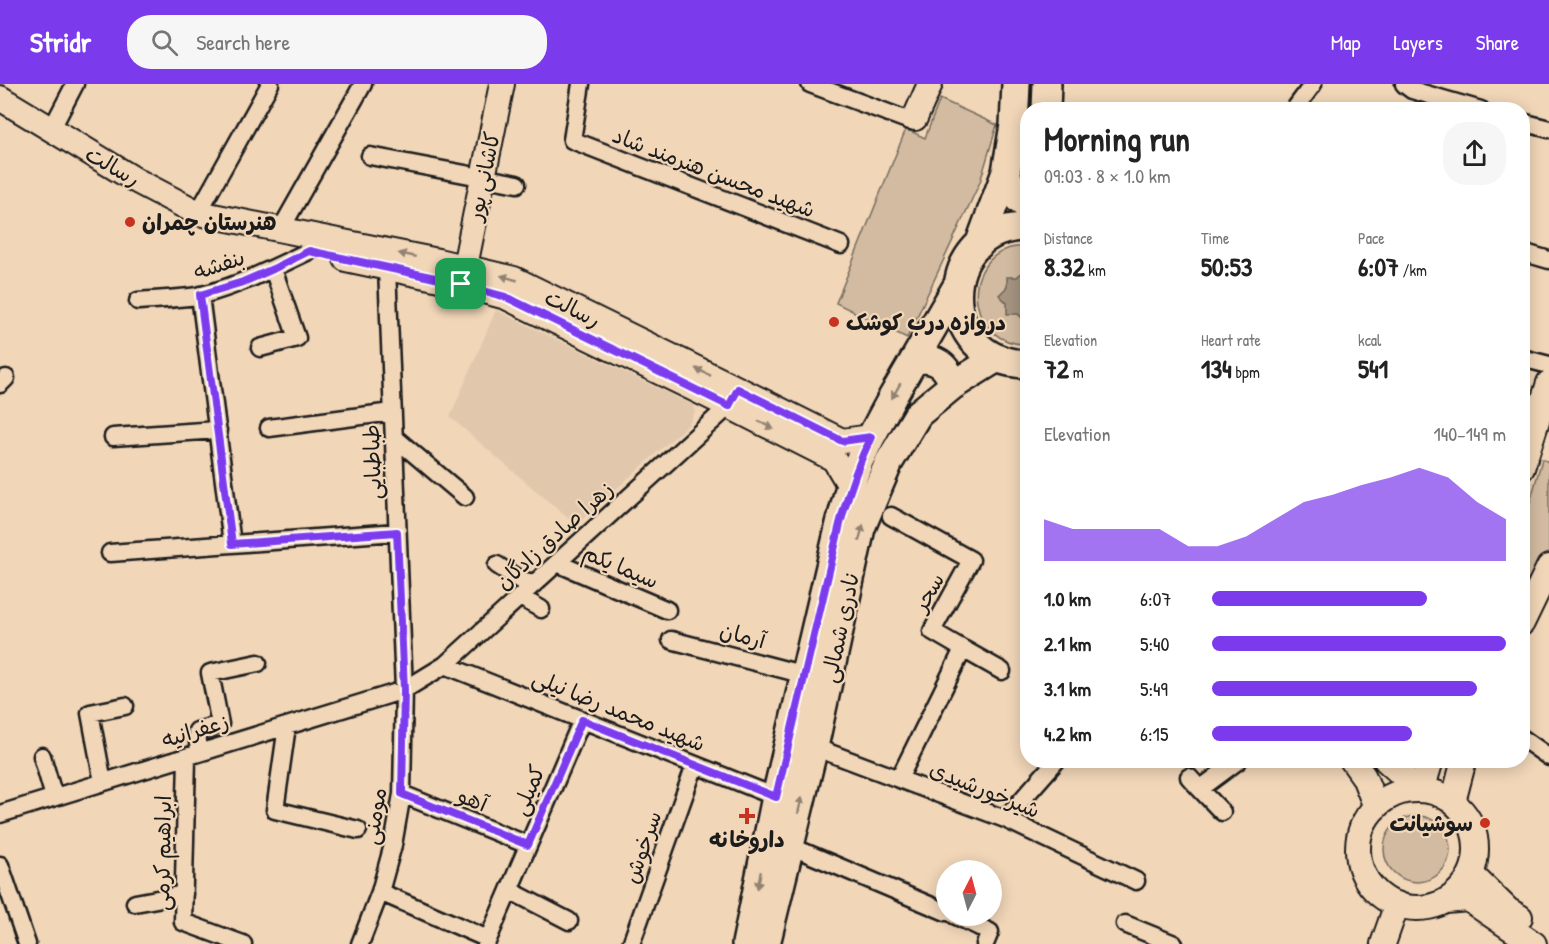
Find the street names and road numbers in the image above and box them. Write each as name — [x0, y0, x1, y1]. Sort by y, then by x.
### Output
street label: شهید محسن هنرمند شاد — [608, 119, 820, 225]
street label: کاشانی پور — [459, 129, 507, 225]
street label: رسالت — [80, 138, 146, 194]
street label: بنفشه — [189, 242, 249, 286]
street label: رسالت — [540, 282, 606, 334]
street label: طباطبایی — [356, 424, 388, 500]
street label: زهرا صادق زادگان — [489, 474, 619, 596]
street label: سیما یکم — [578, 537, 663, 597]
street label: سحر — [904, 567, 951, 619]
street label: نادری شمالی — [814, 569, 866, 685]
street label: آرمان — [717, 615, 771, 656]
street label: شهید محمد رضا نیلی — [528, 662, 710, 758]
street label: زعفرانیه — [158, 706, 232, 754]
street label: شیرخورشیدی — [925, 753, 1045, 825]
street label: کمیلی — [504, 760, 552, 820]
street label: آهو — [452, 779, 494, 819]
street label: مومنی — [355, 785, 393, 847]
street label: ابراهیم کرمی — [146, 795, 180, 911]
street label: سرخوش — [616, 807, 668, 887]

